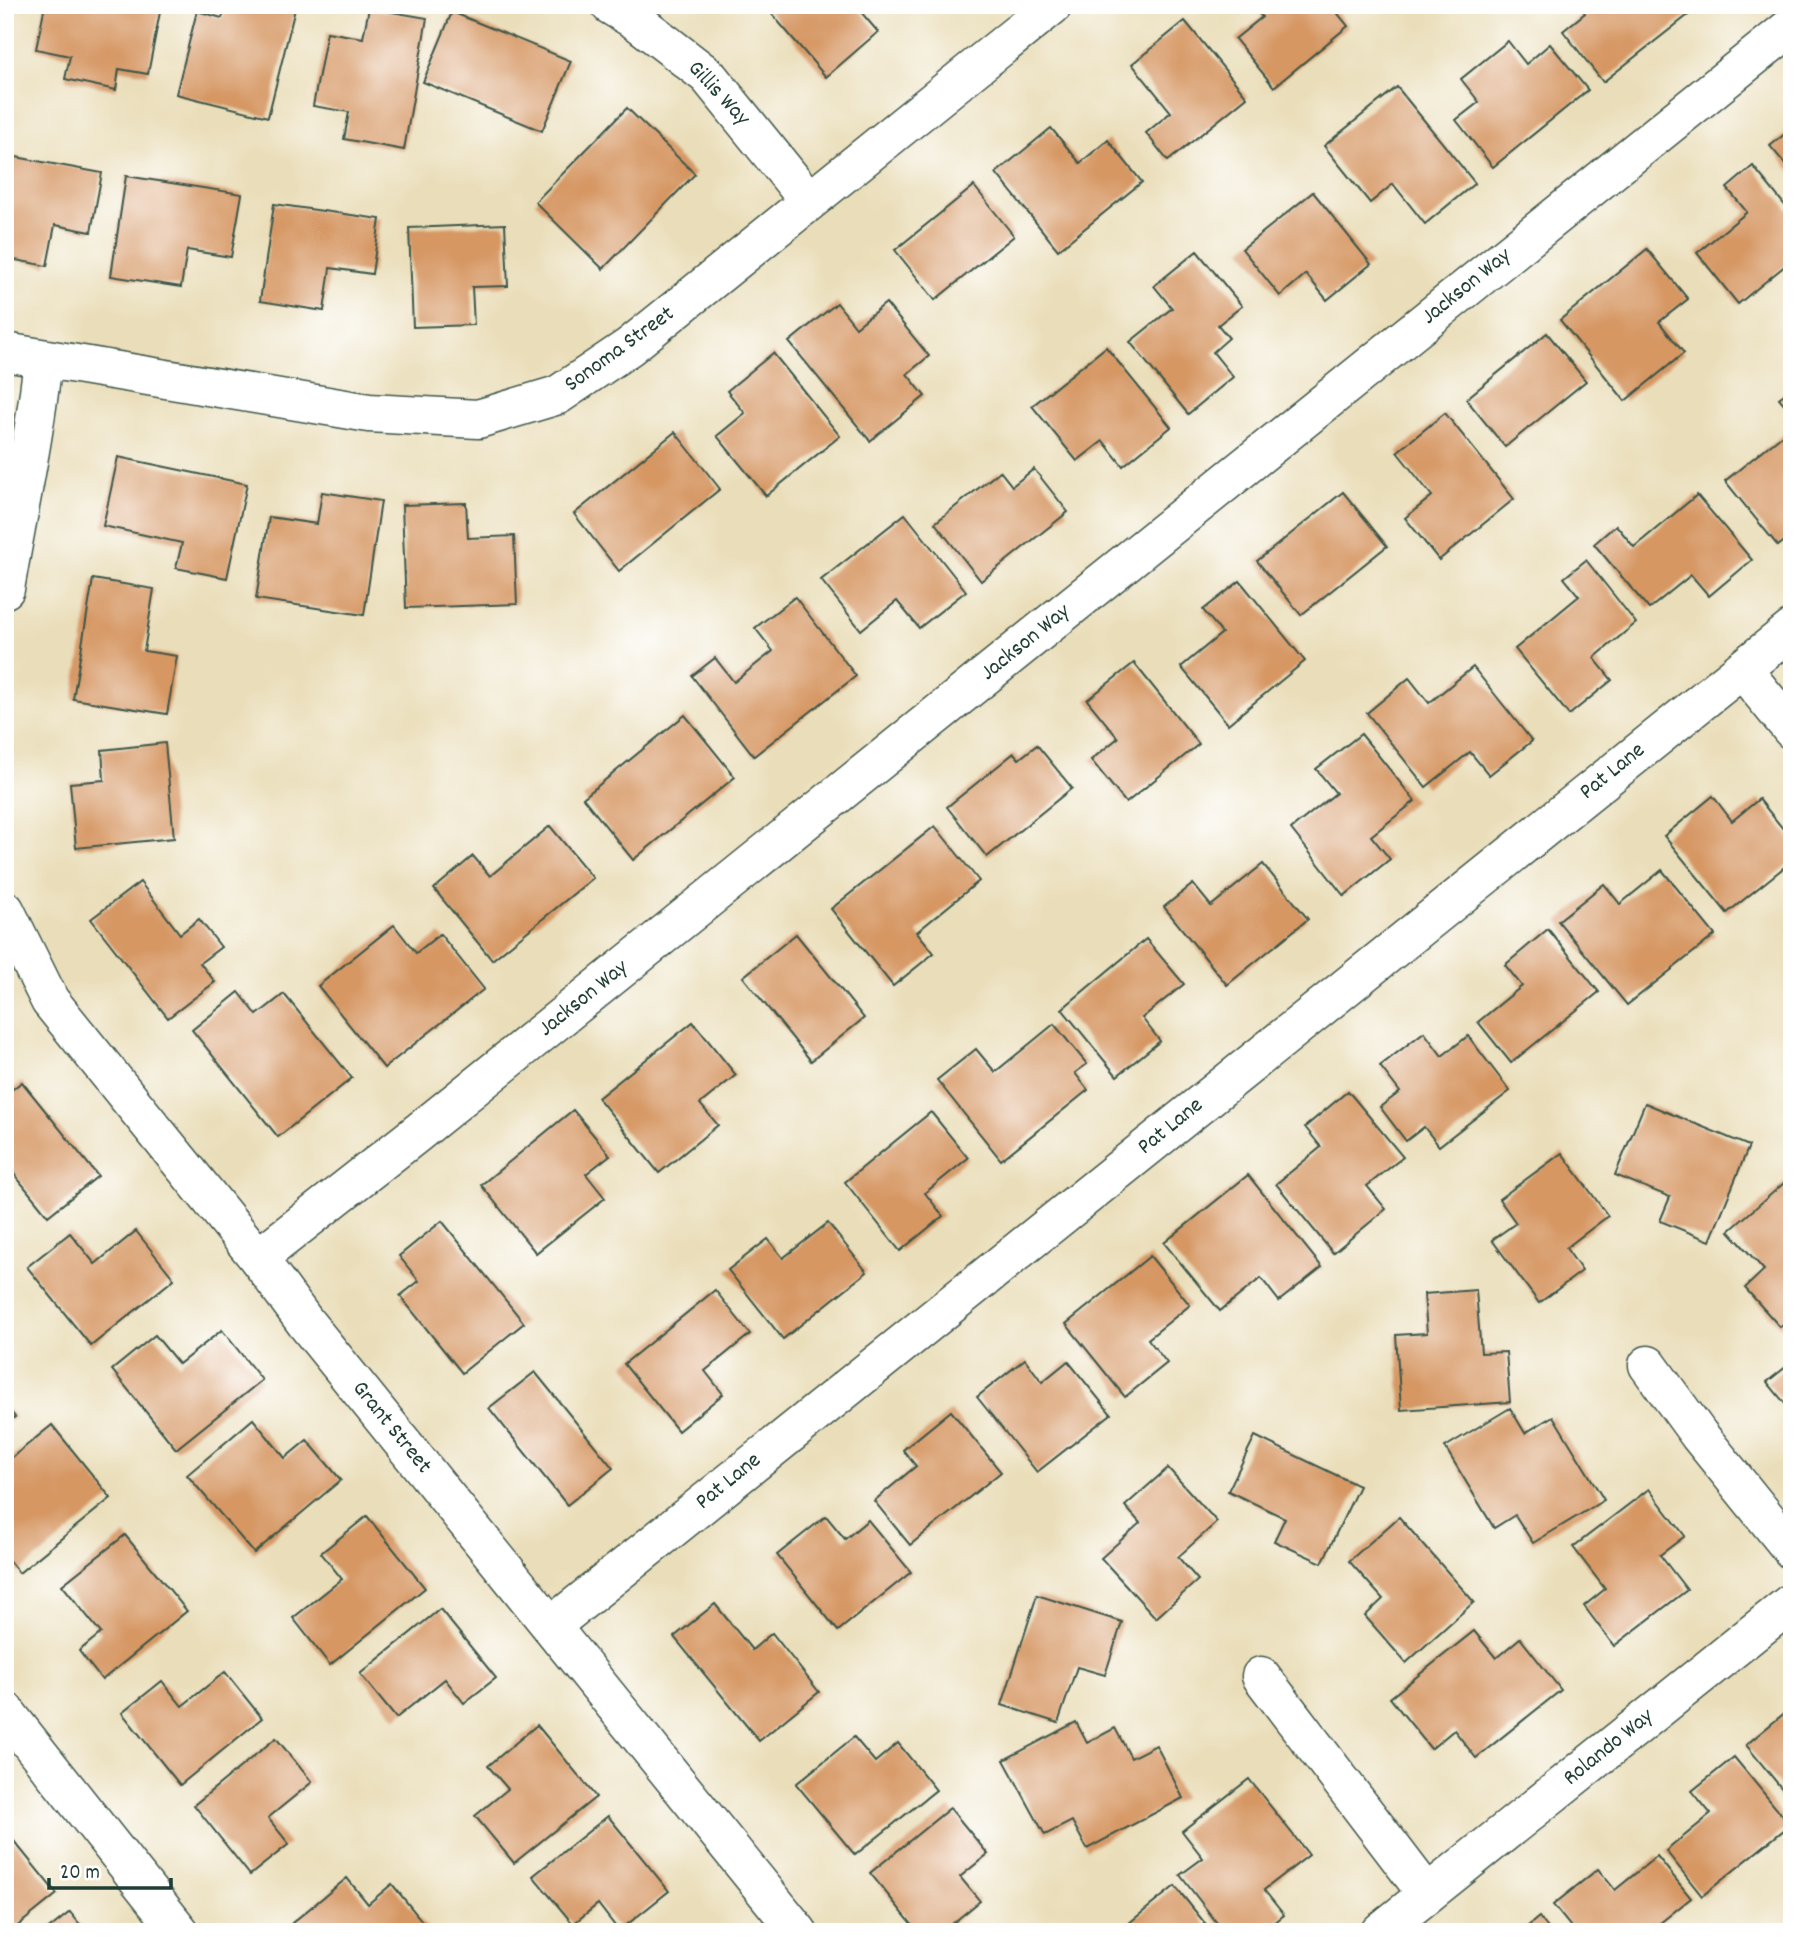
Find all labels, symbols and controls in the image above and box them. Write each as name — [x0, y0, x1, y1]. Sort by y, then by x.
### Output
street label: Gillis Way — [679, 54, 758, 135]
street label: Jackson Way — [1415, 240, 1519, 333]
street label: Sonoma Street — [558, 299, 682, 401]
street label: Jackson Way — [974, 596, 1078, 689]
street label: Pat Lane — [1573, 735, 1653, 809]
street label: Jackson Way — [532, 952, 636, 1045]
street label: Pat Lane — [1131, 1090, 1211, 1164]
street label: Grant Street — [343, 1374, 439, 1482]
street label: Pat Lane — [689, 1445, 769, 1519]
street label: Rolando Way — [1557, 1701, 1662, 1795]
scale bar — [49, 1846, 172, 1890]
text: 20 m — [60, 1859, 100, 1889]

